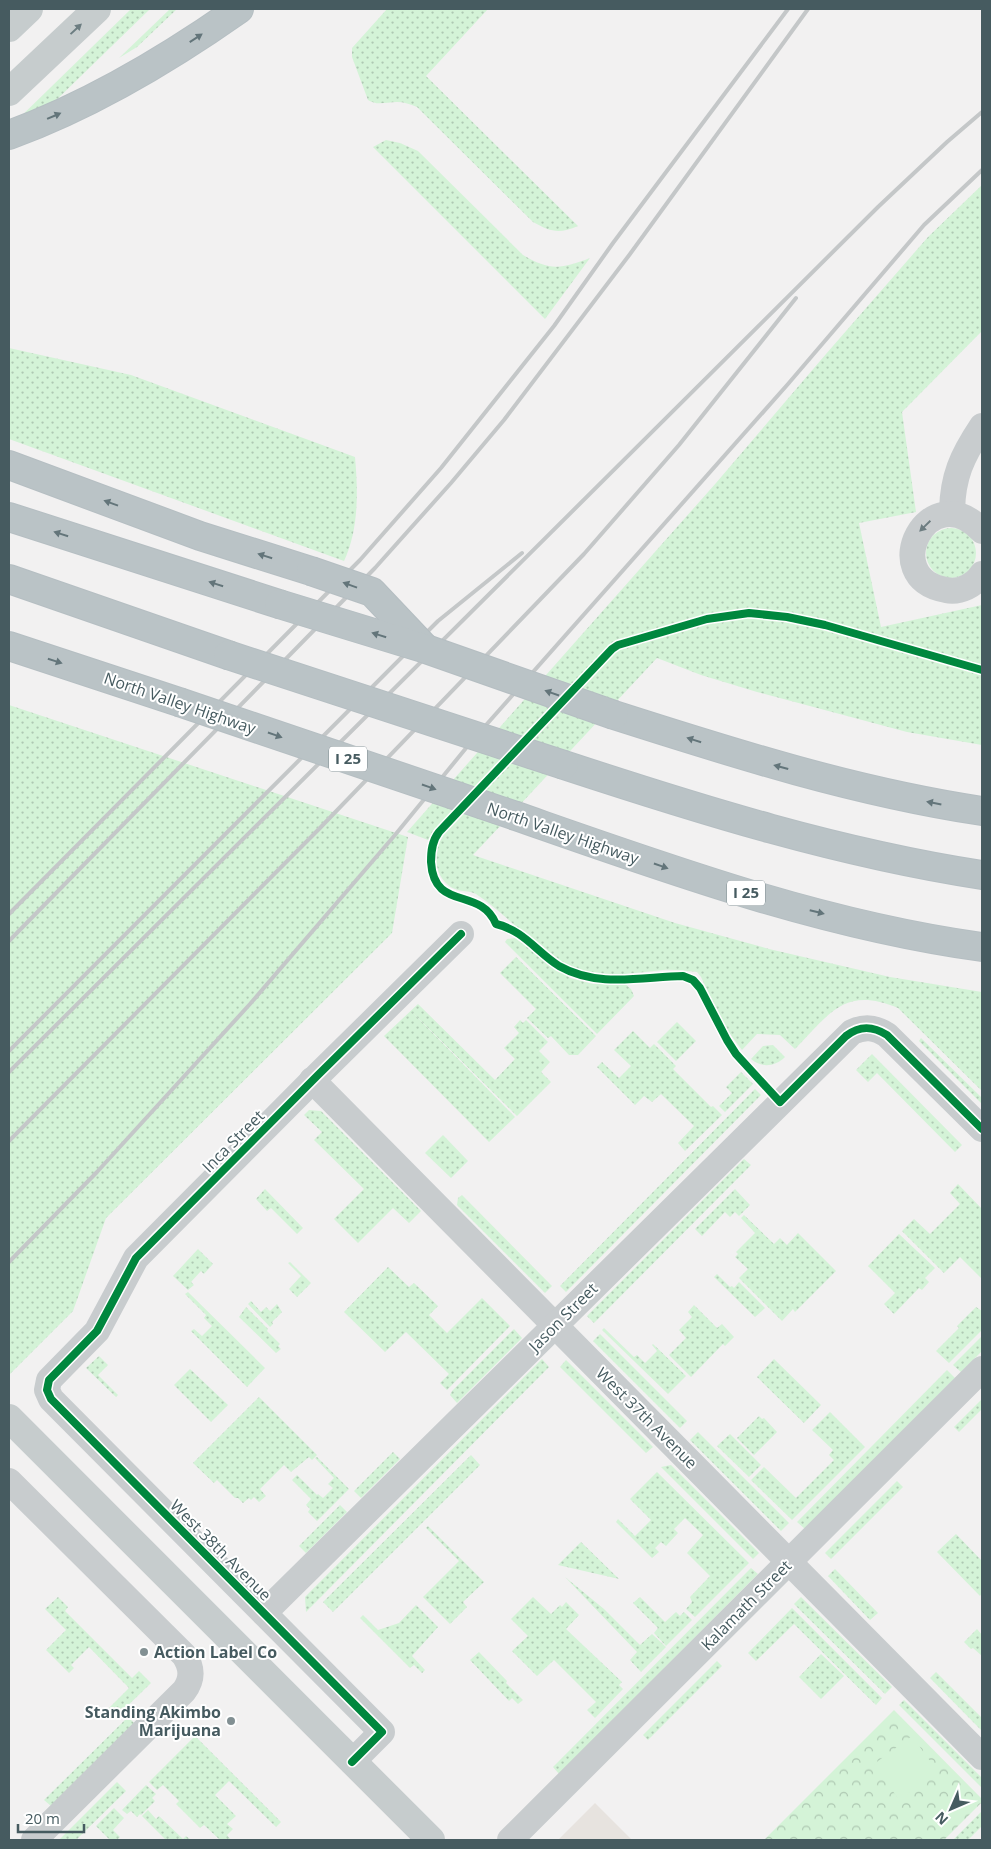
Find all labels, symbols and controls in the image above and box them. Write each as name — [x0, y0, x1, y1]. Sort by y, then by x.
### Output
one-way arrow — [69, 23, 81, 35]
one-way arrow — [189, 33, 203, 43]
one-way arrow — [47, 112, 61, 120]
one-way arrow — [103, 499, 118, 507]
one-way arrow — [919, 520, 931, 532]
one-way arrow — [53, 529, 68, 537]
one-way arrow — [257, 552, 272, 560]
one-way arrow — [208, 580, 223, 587]
one-way arrow — [343, 580, 358, 588]
one-way arrow — [372, 630, 387, 638]
one-way arrow — [48, 657, 63, 665]
street label: North Valley Highway — [101, 667, 260, 740]
one-way arrow — [544, 689, 559, 697]
one-way arrow — [268, 731, 283, 739]
one-way arrow — [686, 736, 701, 744]
road number: I 25 — [329, 746, 367, 772]
one-way arrow — [773, 762, 788, 770]
one-way arrow — [422, 783, 437, 791]
street label: North Valley Highway — [484, 797, 643, 870]
one-way arrow — [927, 799, 942, 807]
one-way arrow — [654, 863, 669, 870]
road number: I 25 — [727, 880, 765, 906]
one-way arrow — [810, 909, 825, 917]
street label: Inca Street — [197, 1105, 269, 1177]
street label: Jason Street — [522, 1278, 602, 1358]
street label: West 37th Avenue — [592, 1363, 702, 1473]
street label: West 38th Avenue — [166, 1495, 276, 1605]
street label: Kalamath Street — [696, 1555, 796, 1655]
place label: Action Label Co — [154, 1641, 277, 1663]
marker: Action Label Co — [138, 1646, 150, 1658]
place label: Standing Akimbo Marijuana — [85, 1701, 221, 1741]
marker: Standing Akimbo Marijuana — [225, 1715, 237, 1727]
north arrow — [926, 1784, 976, 1834]
scale bar — [18, 1802, 84, 1834]
text: 20 m — [25, 1808, 60, 1828]
text: N — [931, 1808, 952, 1829]

